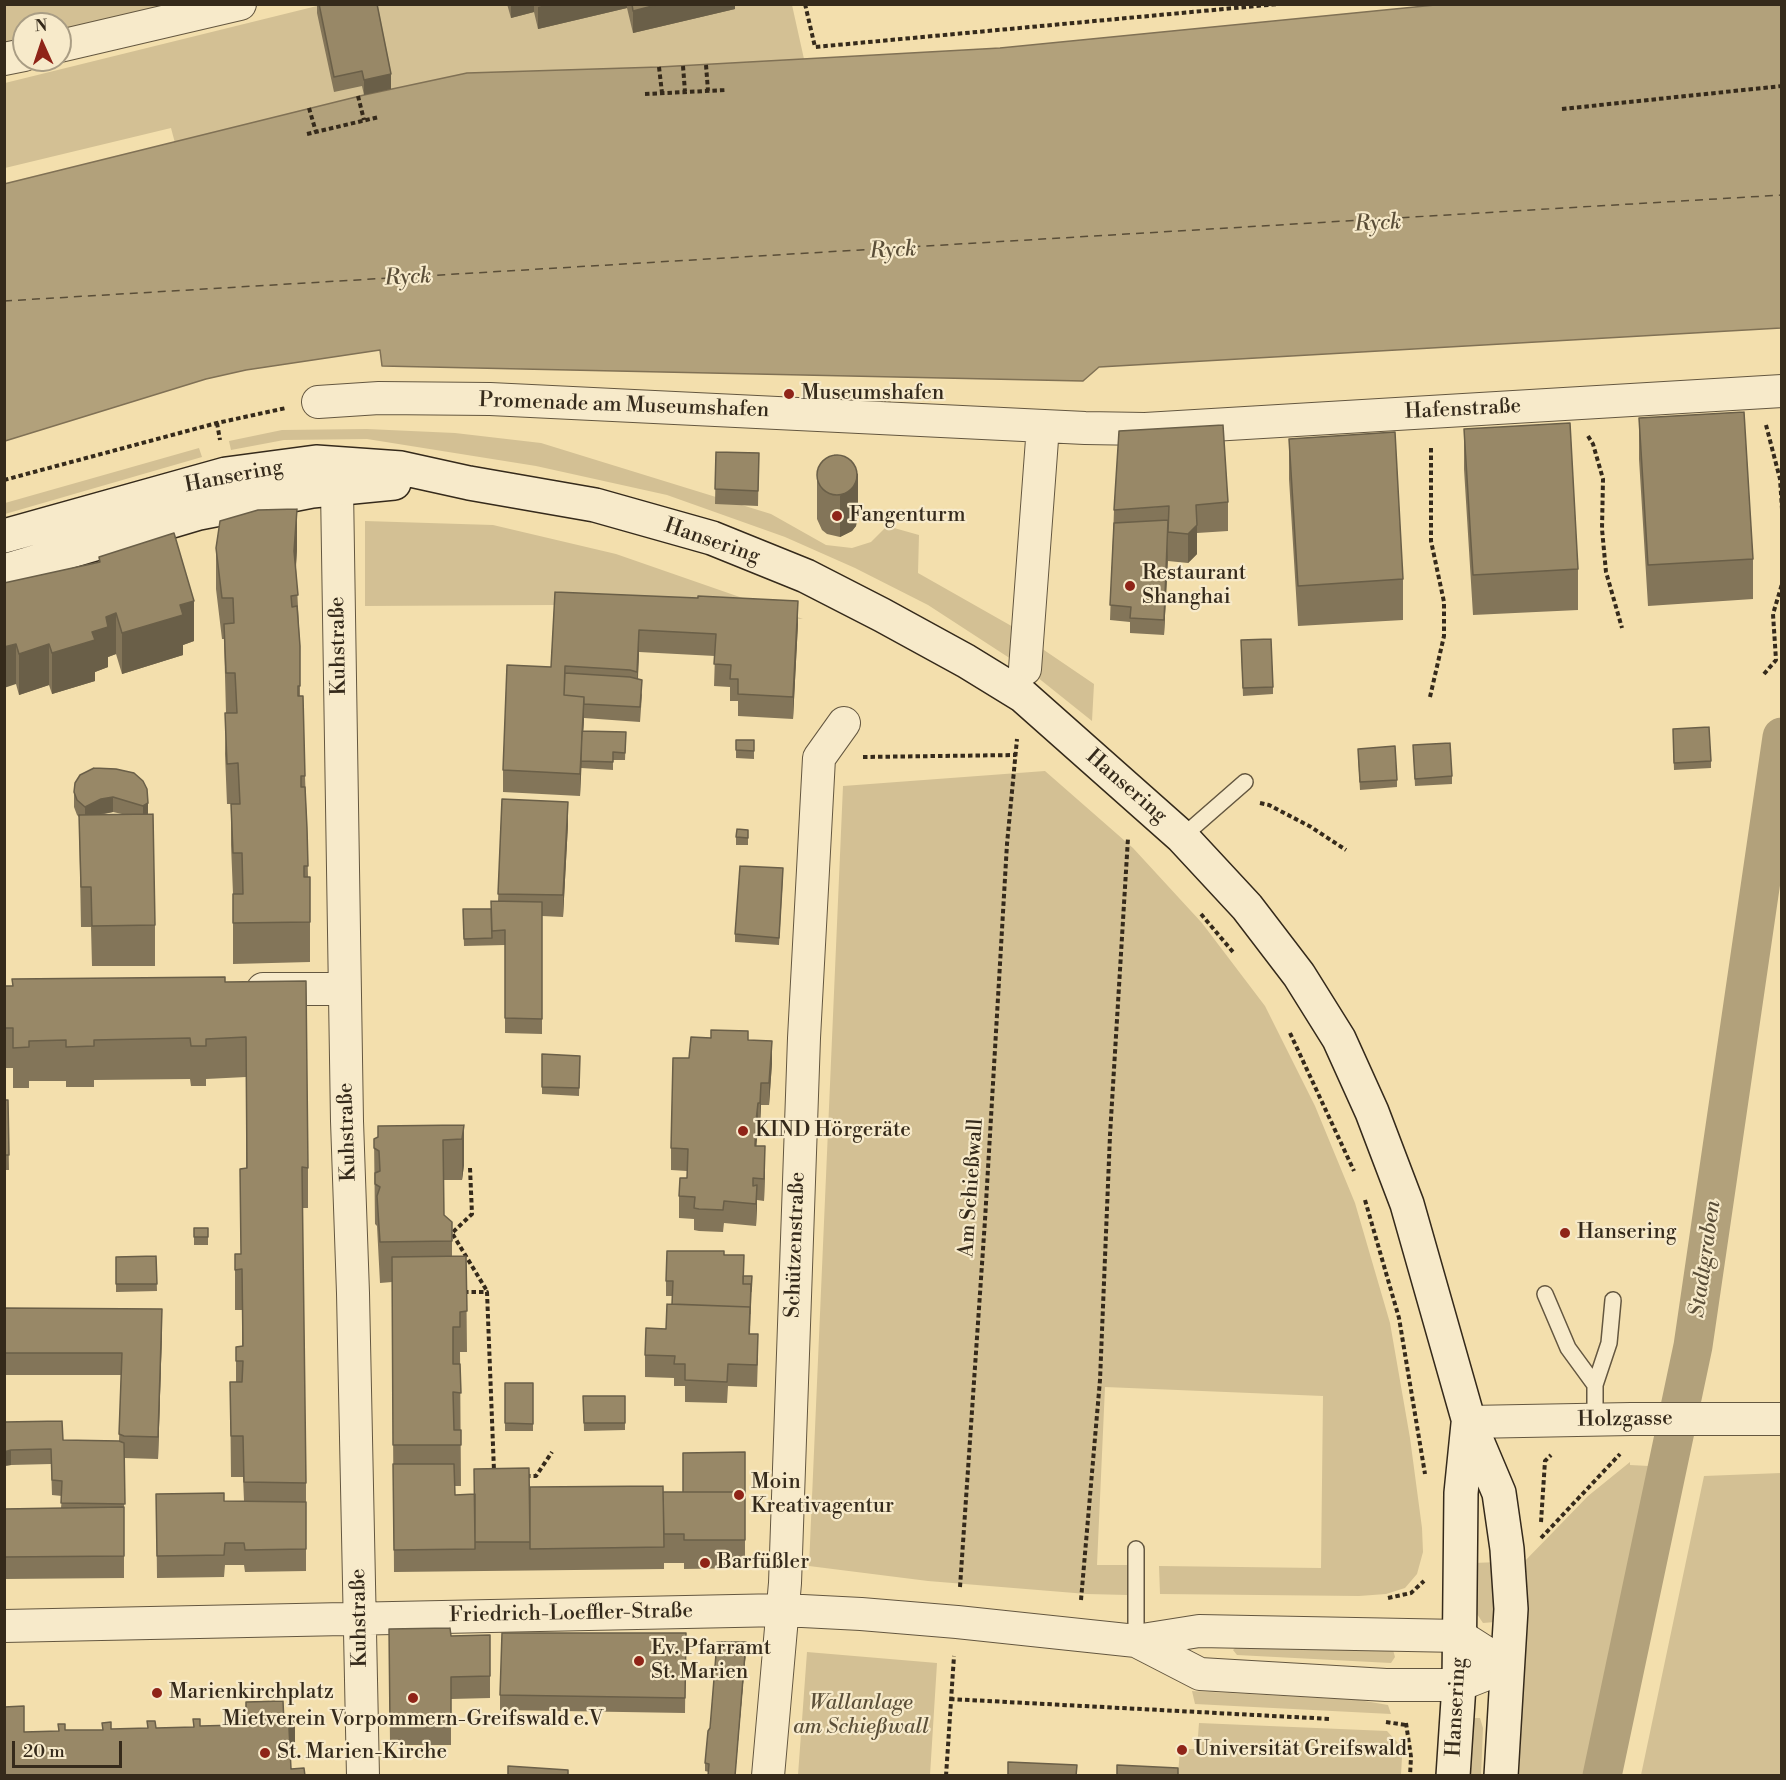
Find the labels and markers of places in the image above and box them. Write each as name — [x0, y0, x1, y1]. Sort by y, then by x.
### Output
place label: Museumshafen — [801, 381, 944, 407]
marker: Museumshafen — [782, 387, 796, 401]
place label: Fangenturm — [849, 503, 966, 529]
marker: Fangenturm — [830, 509, 844, 523]
place label: Restaurant Shanghai — [1142, 561, 1246, 611]
marker: Restaurant Shanghai — [1123, 579, 1137, 593]
place label: KIND Hörgeräte — [755, 1118, 911, 1144]
marker: KIND Hörgeräte — [736, 1124, 750, 1138]
place label: Hansering — [1577, 1220, 1677, 1246]
marker: Hansering — [1558, 1226, 1572, 1240]
place label: Moin Kreativagentur — [751, 1470, 894, 1520]
marker: Moin Kreativagentur — [732, 1488, 746, 1502]
place label: Barfüßler — [717, 1550, 809, 1576]
marker: Barfüßler — [698, 1556, 712, 1570]
place label: Ev. Pfarramt St. Marien — [651, 1636, 771, 1686]
marker: Ev. Pfarramt St. Marien — [632, 1654, 646, 1668]
place label: Marienkirchplatz — [169, 1680, 334, 1706]
marker: Marienkirchplatz — [150, 1686, 164, 1700]
marker: Mietverein Vorpommern-Greifswald e.V — [406, 1691, 420, 1705]
place label: Mietverein Vorpommern-Greifswald e.V — [222, 1707, 604, 1733]
place label: Universität Greifswald — [1194, 1737, 1407, 1763]
place label: St. Marien-Kirche — [277, 1740, 447, 1766]
marker: Universität Greifswald — [1175, 1743, 1189, 1757]
marker: St. Marien-Kirche — [258, 1746, 272, 1760]

